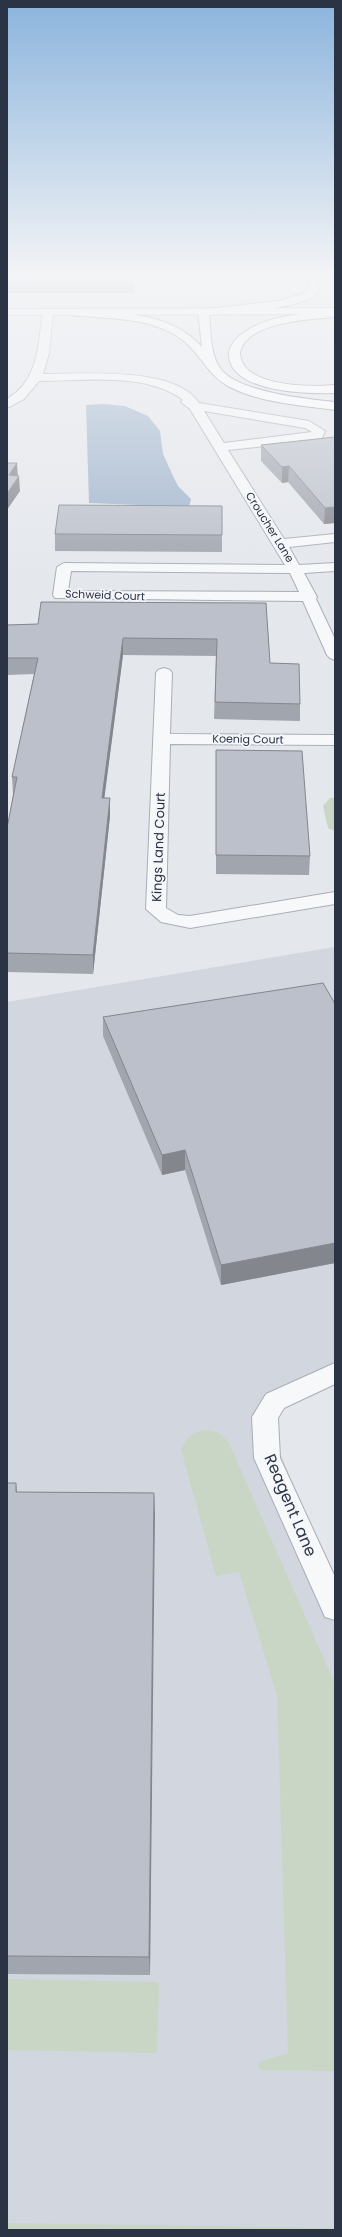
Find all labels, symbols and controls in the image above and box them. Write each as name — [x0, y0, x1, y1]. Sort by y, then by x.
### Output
street label: Croucher Lane — [242, 489, 298, 565]
street label: Schweid Court — [65, 586, 145, 604]
street label: Koenig Court — [212, 730, 284, 748]
street label: Kings Land Court — [147, 792, 170, 902]
street label: Reagent Lane — [259, 1450, 323, 1560]

